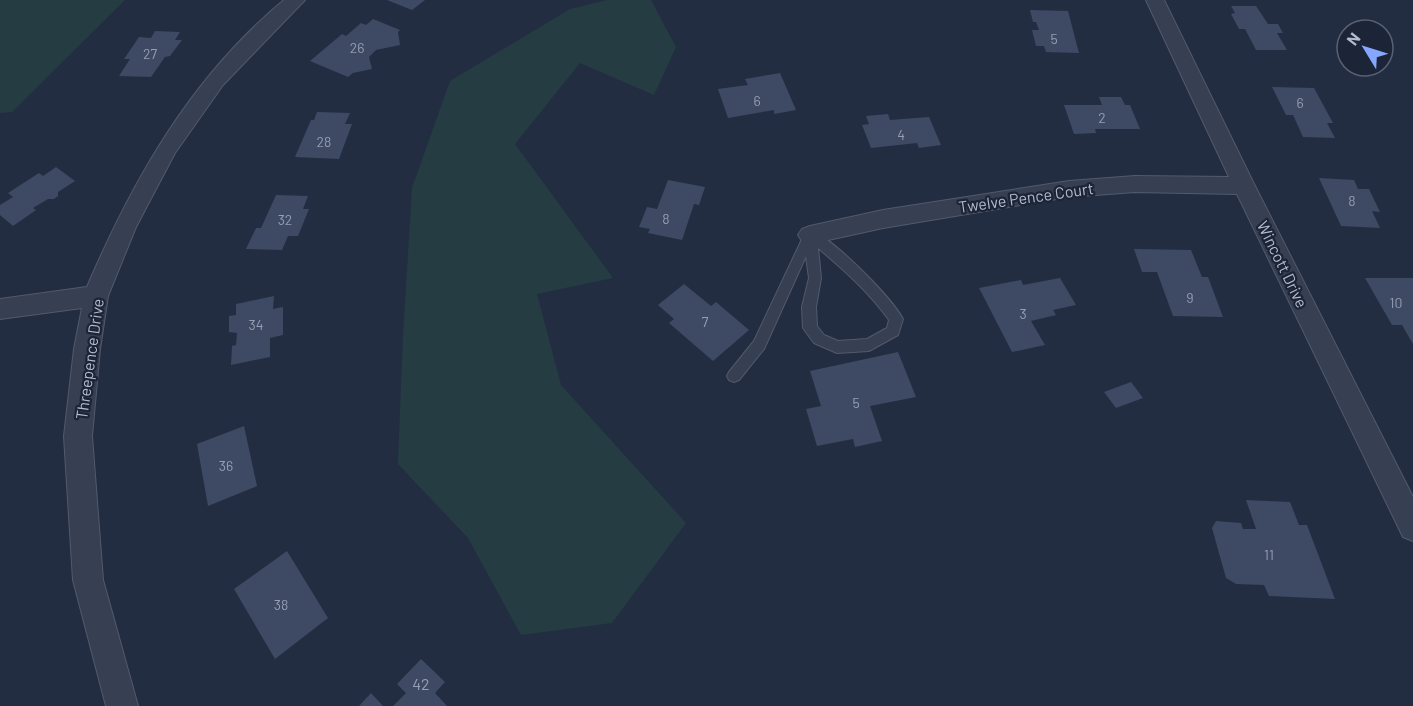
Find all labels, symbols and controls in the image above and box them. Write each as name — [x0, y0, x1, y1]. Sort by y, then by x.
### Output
north arrow — [1335, 18, 1395, 78]
text: N — [1342, 28, 1364, 48]
house number: 5 — [1050, 30, 1058, 47]
house number: 26 — [350, 39, 364, 56]
house number: 27 — [143, 45, 157, 62]
house number: 6 — [753, 92, 761, 109]
house number: 6 — [1296, 94, 1304, 111]
house number: 2 — [1098, 109, 1106, 126]
house number: 4 — [897, 126, 905, 143]
house number: 28 — [317, 133, 331, 150]
street label: Twelve Pence Court — [957, 178, 1095, 216]
house number: 8 — [1348, 192, 1356, 209]
house number: 8 — [662, 210, 670, 227]
house number: 32 — [278, 211, 292, 228]
street label: Wincott Drive — [1254, 218, 1312, 310]
house number: 9 — [1186, 289, 1194, 306]
house number: 10 — [1390, 294, 1402, 311]
street label: Threepence Drive — [71, 297, 107, 421]
house number: 3 — [1019, 305, 1027, 322]
house number: 7 — [702, 313, 709, 330]
house number: 34 — [249, 316, 263, 333]
house number: 5 — [852, 394, 860, 411]
house number: 36 — [219, 457, 233, 474]
house number: 11 — [1264, 546, 1274, 563]
house number: 38 — [274, 596, 288, 613]
house number: 42 — [412, 674, 430, 693]

